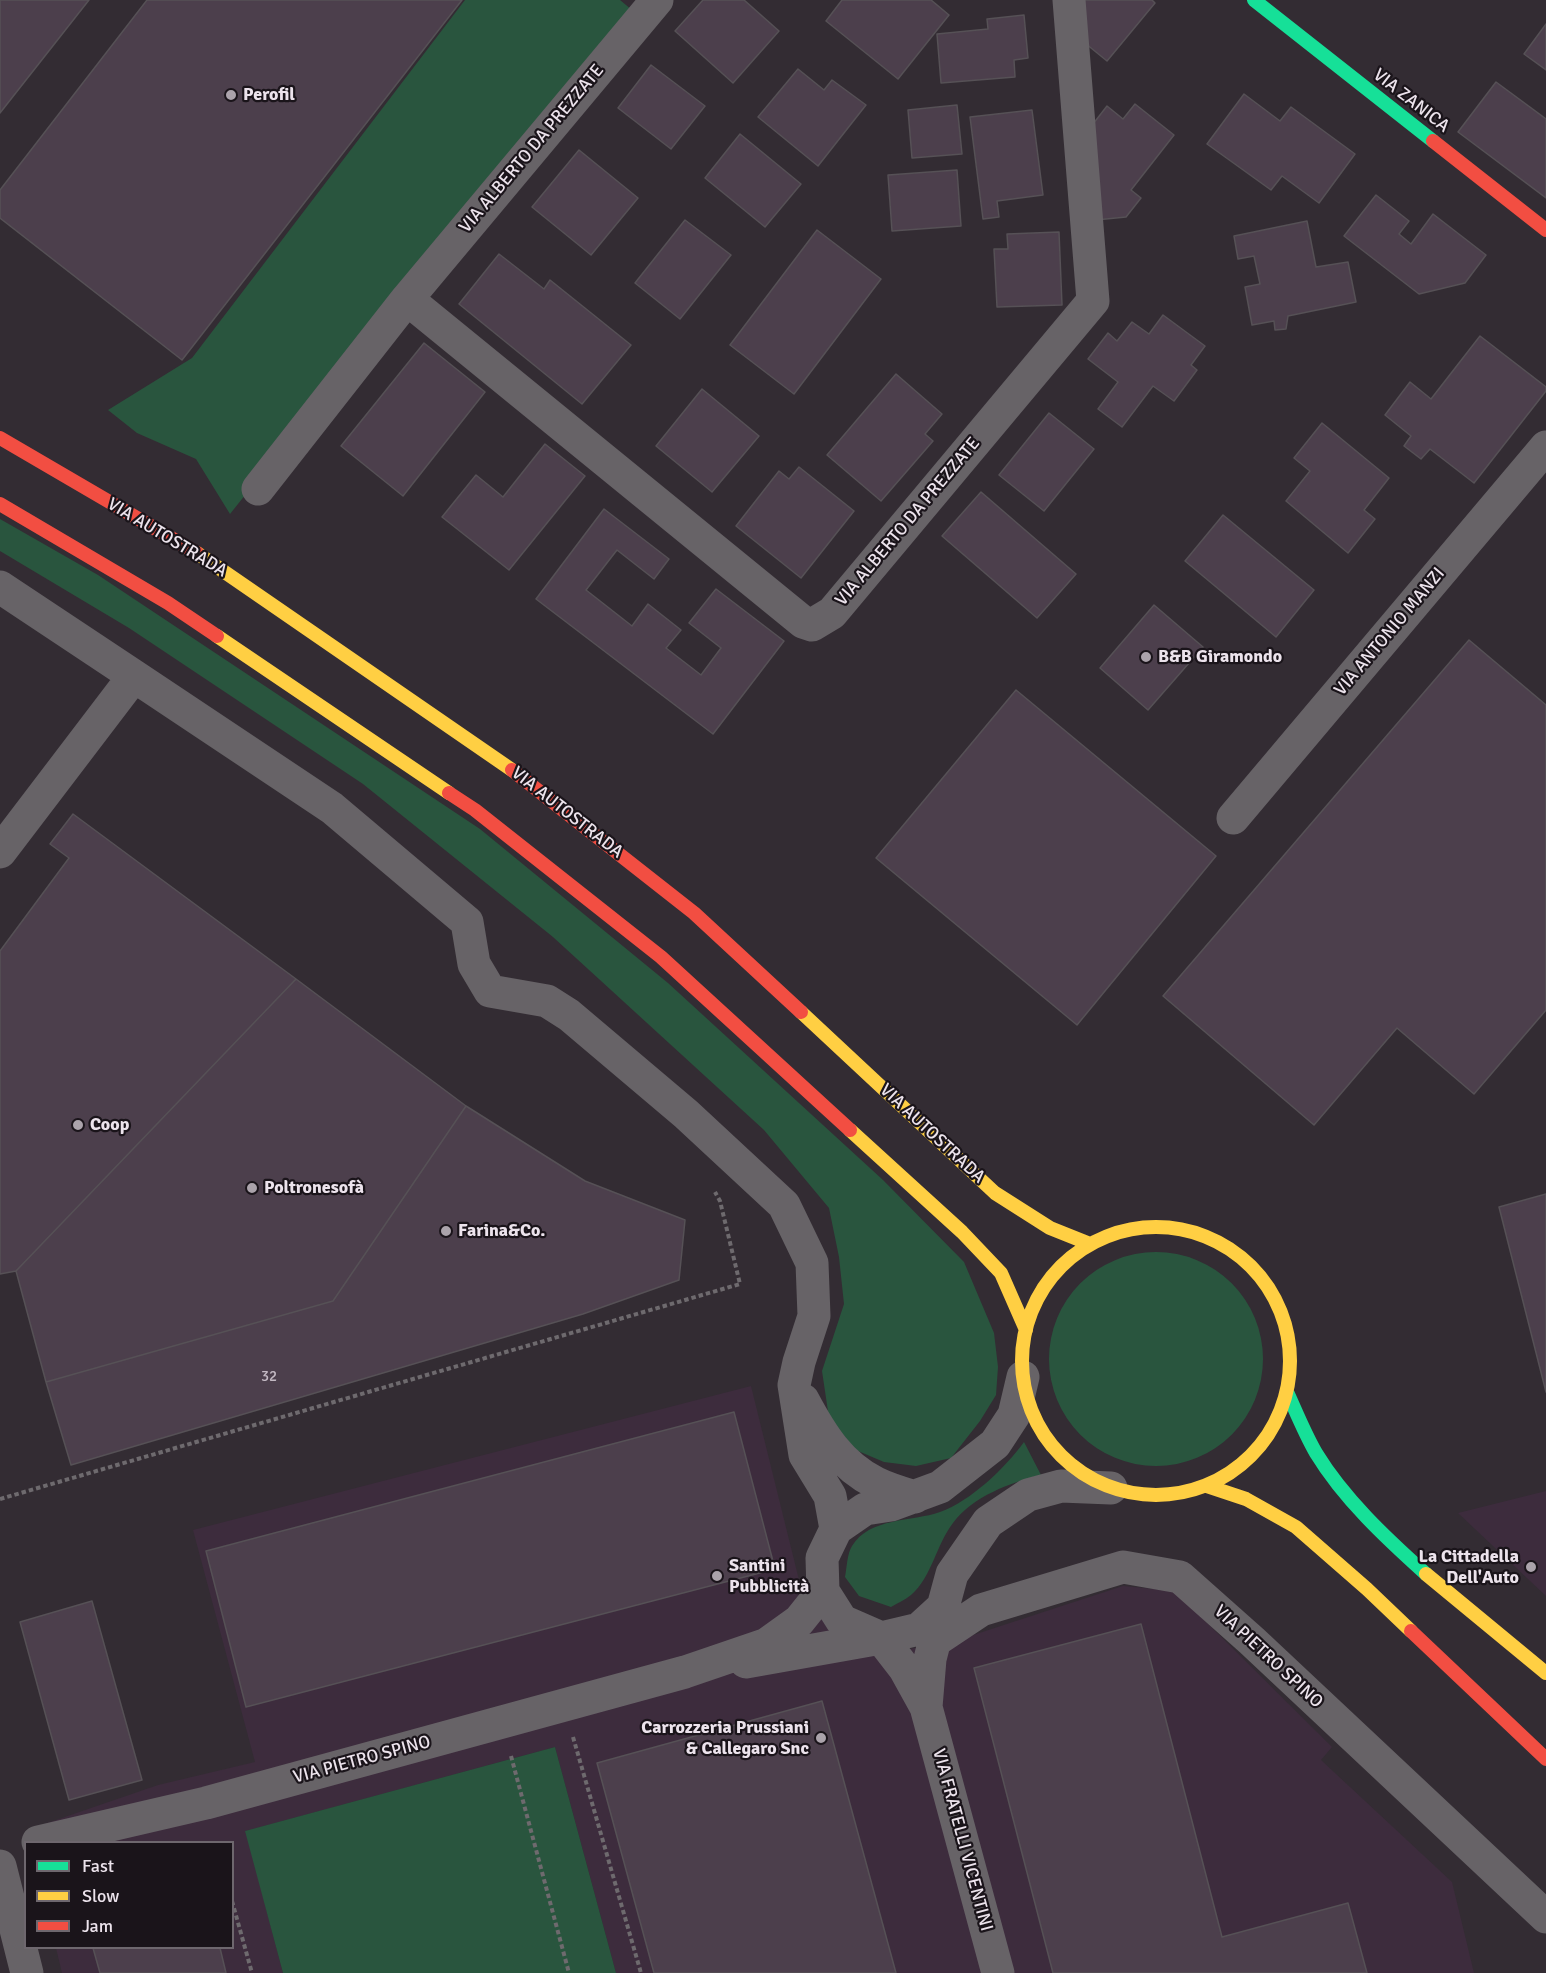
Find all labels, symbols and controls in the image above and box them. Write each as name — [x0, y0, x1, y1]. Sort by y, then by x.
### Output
street label: VIA ALBERTO DA PREZZATE — [455, 60, 609, 238]
street label: VIA ZANICA — [1368, 64, 1454, 138]
place label: Perofil — [243, 84, 295, 106]
marker: Perofil — [224, 88, 238, 102]
street label: VIA ALBERTO DA PREZZATE — [831, 433, 985, 611]
street label: VIA AUTOSTRADA — [103, 494, 231, 582]
street label: VIA ANTONIO MANZI — [1330, 564, 1450, 700]
place label: B&B Giramondo — [1158, 646, 1282, 668]
marker: B&B Giramondo — [1139, 650, 1153, 664]
street label: VIA AUTOSTRADA — [507, 763, 627, 863]
street label: VIA AUTOSTRADA — [875, 1080, 989, 1188]
place label: Coop — [90, 1114, 129, 1136]
marker: Coop — [71, 1118, 85, 1132]
place label: Poltronesofà — [264, 1177, 364, 1199]
marker: Poltronesofà — [245, 1181, 259, 1195]
place label: Farina&Co. — [458, 1220, 545, 1242]
marker: Farina&Co. — [439, 1224, 453, 1238]
house number: 32 — [261, 1368, 277, 1386]
place label: La Cittadella Dell'Auto — [1419, 1546, 1519, 1588]
place label: Santini Pubblicità — [729, 1555, 809, 1598]
marker: La Cittadella Dell'Auto — [1524, 1560, 1538, 1574]
marker: Santini Pubblicità — [710, 1569, 724, 1583]
street label: VIA PIETRO SPINO — [1209, 1601, 1327, 1713]
place label: Carrozzeria Prussiani & Callegaro Snc — [641, 1717, 809, 1760]
street label: VIA PIETRO SPINO — [291, 1731, 433, 1789]
marker: Carrozzeria Prussiani & Callegaro Snc — [814, 1731, 828, 1745]
street label: VIA FRATELLI VICENTINI — [927, 1746, 997, 1934]
legend — [24, 1841, 234, 1949]
text: Fast — [82, 1855, 114, 1877]
text: Slow — [82, 1885, 119, 1907]
text: Jam — [82, 1915, 113, 1937]

